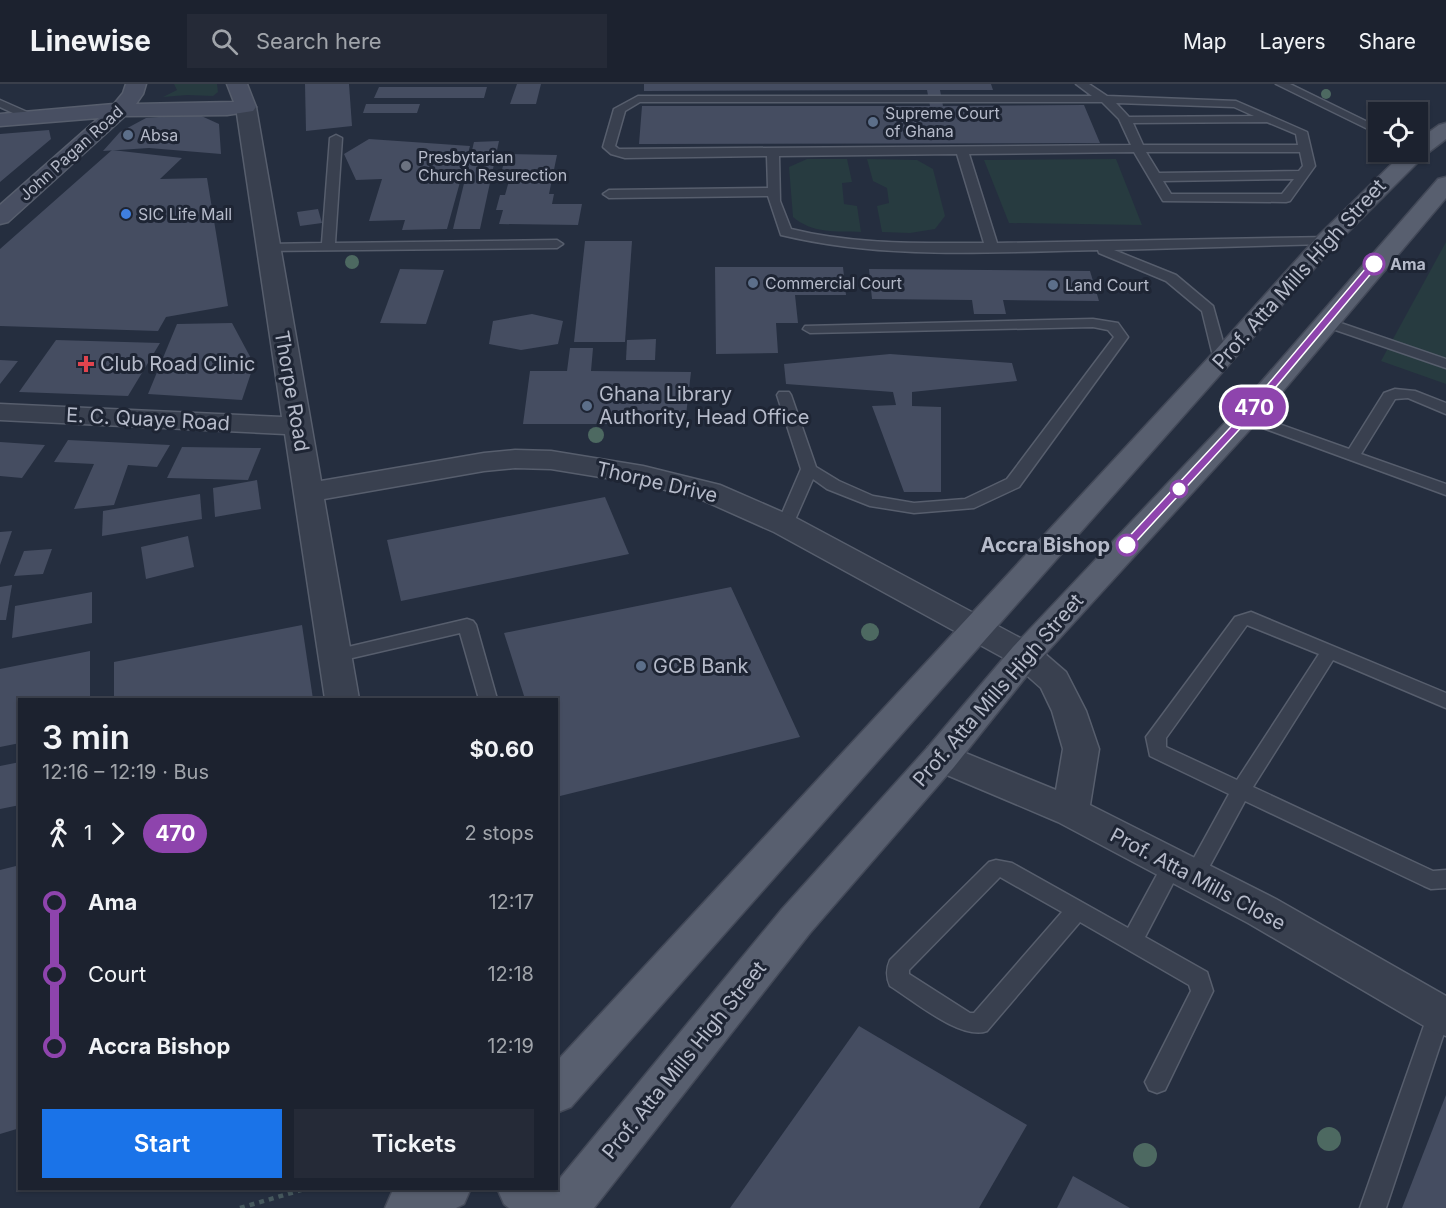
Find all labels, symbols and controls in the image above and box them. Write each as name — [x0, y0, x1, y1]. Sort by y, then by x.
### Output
search box — [187, 14, 607, 68]
text: Linewise — [30, 24, 151, 58]
icon: search — [208, 25, 241, 58]
text: Search here — [256, 28, 382, 54]
text: Map — [1183, 29, 1227, 54]
text: Layers — [1260, 29, 1326, 54]
text: Share — [1359, 29, 1416, 54]
street label: John Pagan Road — [15, 101, 127, 205]
map controls — [1368, 102, 1428, 162]
button: locate — [1368, 102, 1428, 162]
place label: Supreme Court of Ghana — [885, 103, 1000, 141]
marker: Supreme Court of Ghana — [866, 115, 880, 129]
place label: Absa — [140, 125, 178, 145]
marker: Absa — [121, 128, 135, 142]
place label: Presbytarian Church Resurection — [418, 147, 567, 185]
marker: Presbytarian Church Resurection — [399, 159, 413, 173]
street label: Prof. Atta Mills High Street — [1207, 174, 1391, 374]
place label: SIC Life Mall — [138, 204, 232, 224]
marker: SIC Life Mall — [119, 207, 133, 221]
marker: Ama — [1363, 253, 1385, 275]
place label: Ama — [1390, 254, 1426, 274]
place label: Commercial Court — [765, 273, 902, 293]
place label: Land Court — [1065, 275, 1149, 295]
marker: Commercial Court — [746, 276, 760, 290]
marker: Land Court — [1046, 278, 1060, 292]
street label: Thorpe Road — [270, 329, 314, 453]
place label: Club Road Clinic — [100, 352, 255, 376]
marker: Club Road Clinic — [77, 355, 95, 373]
place label: Ghana Library Authority, Head Office — [599, 382, 809, 429]
line badge: 470 — [1220, 388, 1288, 426]
text: 470 — [1234, 395, 1274, 420]
marker: Ghana Library Authority, Head Office — [580, 399, 594, 413]
street label: E. C. Quaye Road — [66, 403, 230, 435]
street label: Thorpe Drive — [594, 456, 720, 508]
unlabelled marker — [1170, 480, 1188, 498]
place label: Accra Bishop — [981, 533, 1110, 557]
marker: Accra Bishop — [1116, 534, 1138, 556]
street label: Prof. Atta Mills High Street — [908, 588, 1088, 791]
place label: GCB Bank — [653, 654, 748, 678]
marker: GCB Bank — [634, 659, 648, 673]
text: 3 min — [42, 717, 130, 757]
text: $0.60 — [470, 736, 534, 762]
text: 12:16 – 12:19 · Bus — [42, 760, 209, 784]
icon: walk — [42, 817, 75, 850]
icon: forward — [101, 817, 134, 850]
text: 1 — [84, 821, 92, 845]
text: 470 — [155, 821, 195, 846]
text: 2 stops — [464, 821, 534, 845]
street label: Prof. Atta Mills Close — [1106, 823, 1290, 935]
text: Ama — [88, 889, 137, 915]
text: 12:17 — [488, 890, 534, 914]
street label: Prof. Atta Mills High Street — [597, 956, 771, 1164]
text: Court — [88, 961, 146, 987]
text: 12:18 — [487, 962, 534, 986]
text: Accra Bishop — [88, 1033, 230, 1059]
text: 12:19 — [487, 1034, 534, 1058]
button: Start — [42, 1109, 282, 1178]
button: Tickets — [294, 1109, 534, 1178]

